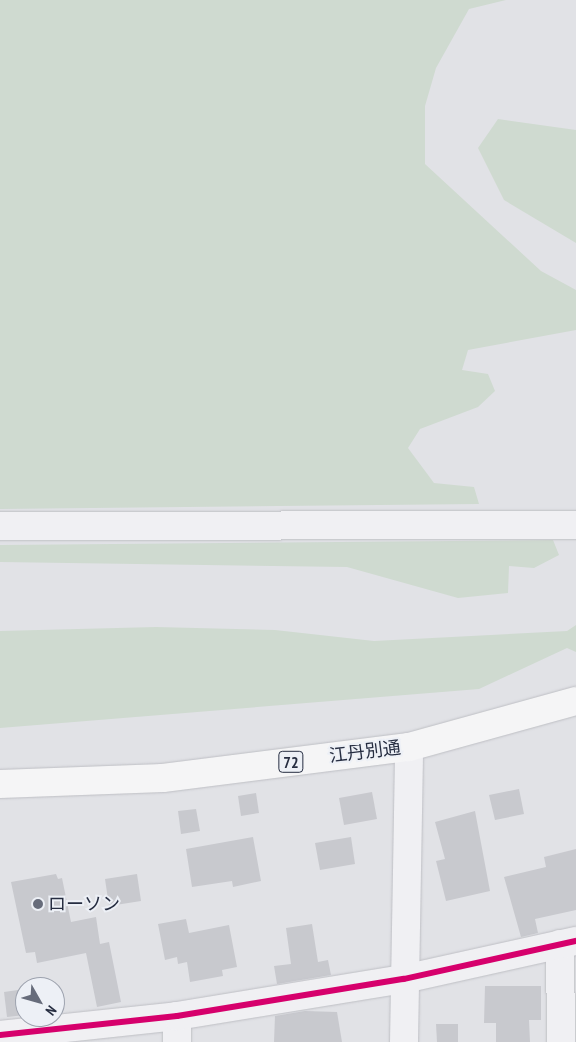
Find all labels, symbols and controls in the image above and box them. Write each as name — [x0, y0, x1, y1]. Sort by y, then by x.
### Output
street label: 江丹別通 — [328, 737, 402, 767]
road number: 72 — [277, 749, 305, 776]
place label: ローソン — [48, 893, 120, 915]
marker: ローソン — [32, 898, 44, 910]
north arrow — [15, 977, 65, 1027]
text: N — [42, 1002, 60, 1019]

